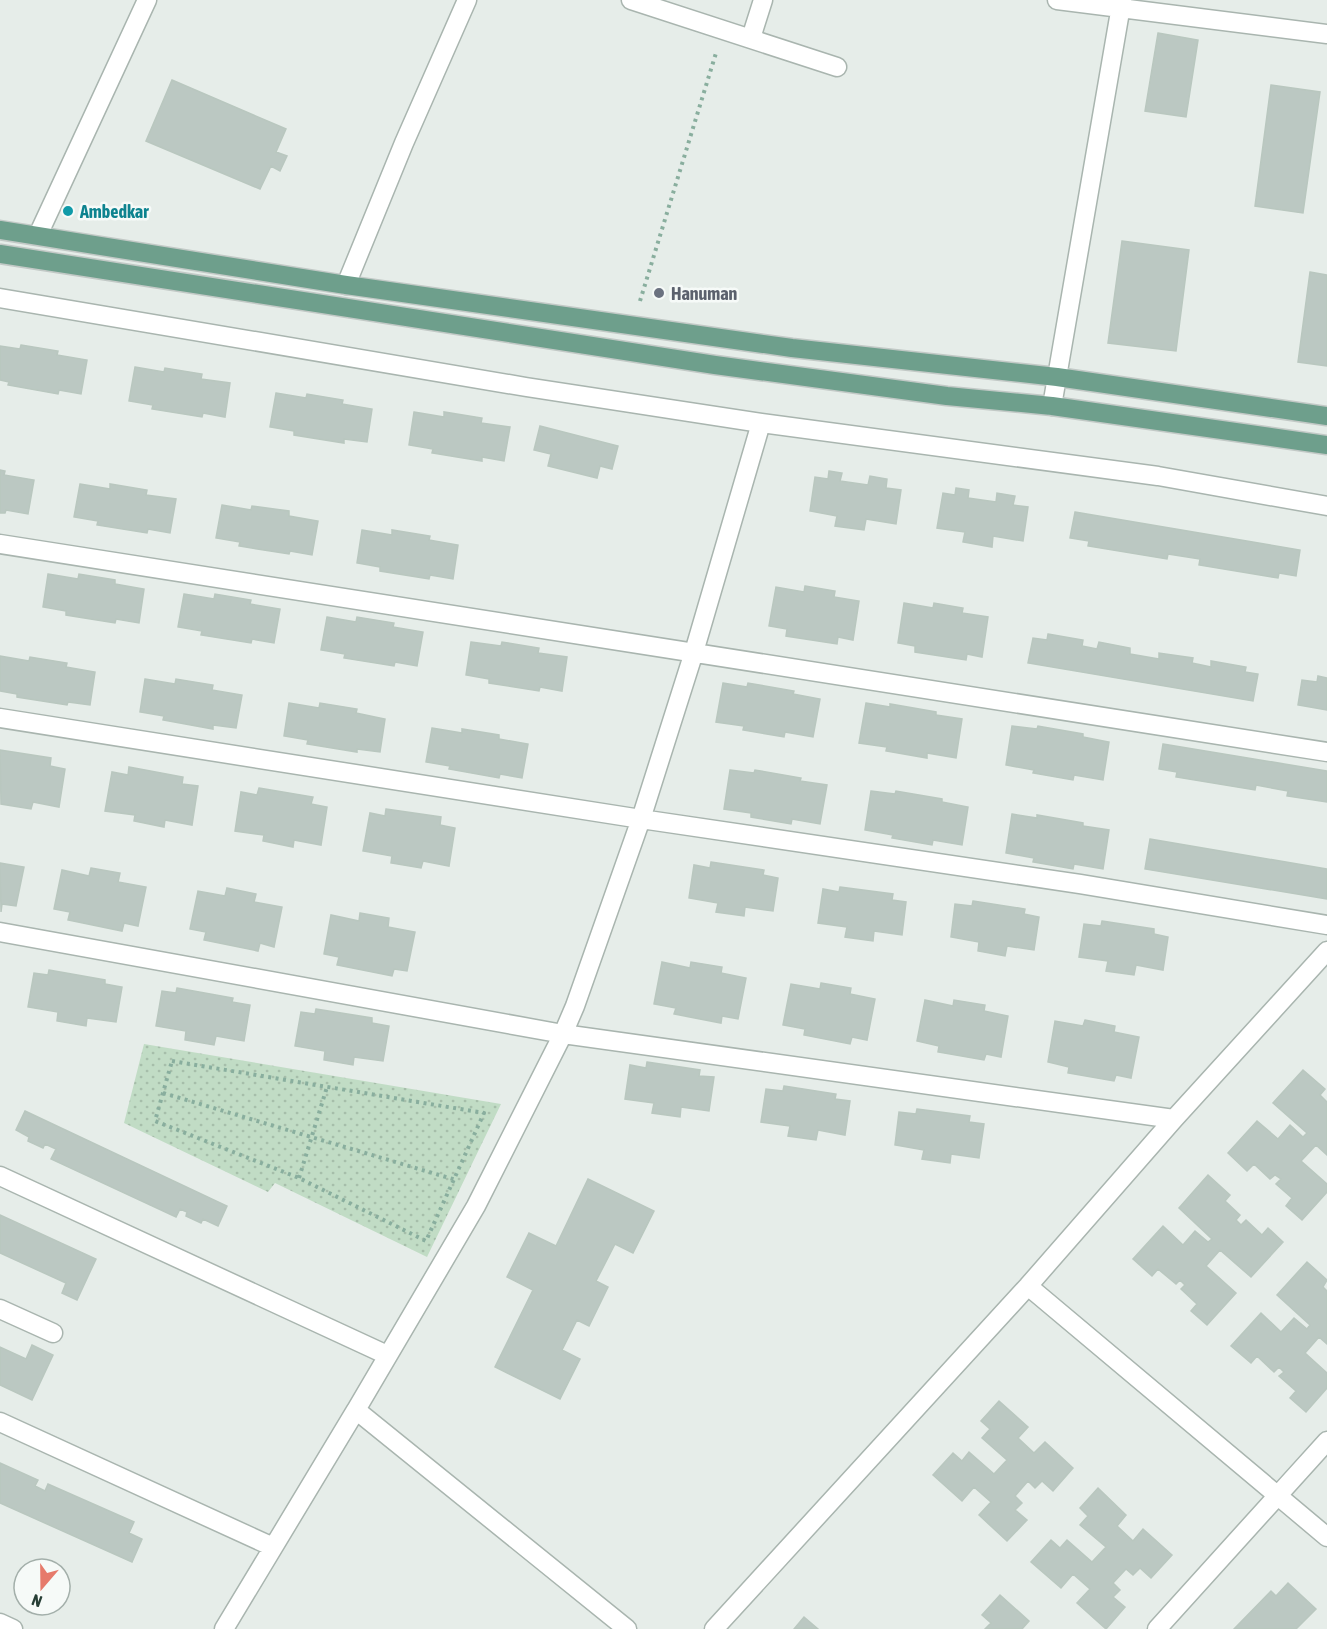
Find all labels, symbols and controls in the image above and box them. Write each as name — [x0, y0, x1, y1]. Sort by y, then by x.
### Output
place label: Ambedkar — [79, 201, 149, 222]
marker: Ambedkar — [61, 204, 75, 218]
place label: Hanuman — [671, 283, 738, 304]
marker: Hanuman — [652, 286, 666, 300]
north arrow — [12, 1557, 72, 1617]
text: N — [29, 1591, 44, 1611]

